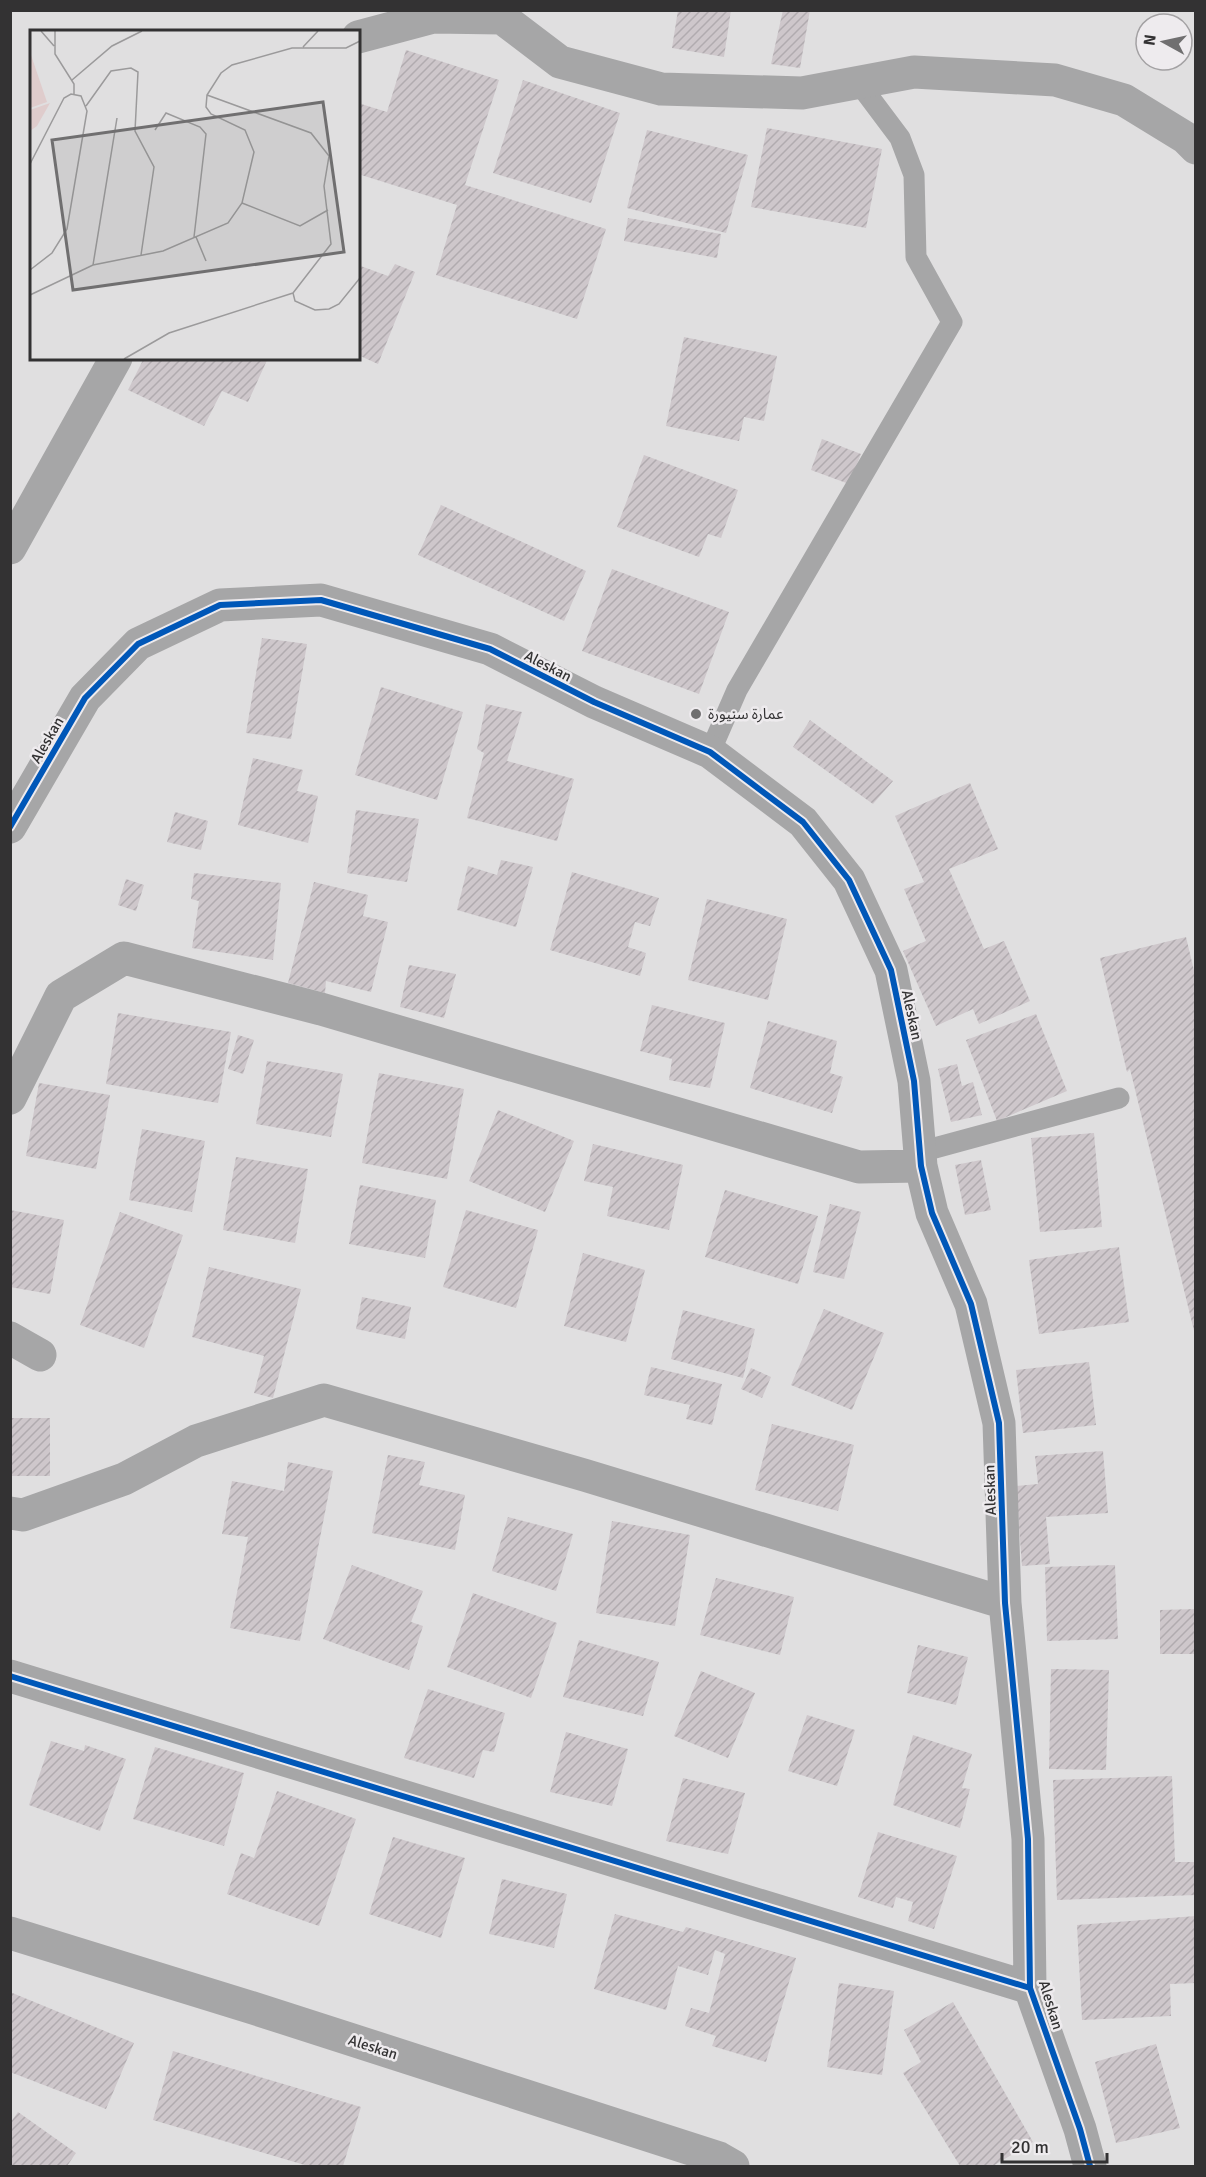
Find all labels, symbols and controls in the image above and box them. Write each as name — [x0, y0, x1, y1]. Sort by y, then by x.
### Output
north arrow — [1134, 12, 1194, 72]
inset map — [30, 30, 360, 360]
text: N — [1139, 33, 1161, 47]
street label: Aleskan — [521, 646, 575, 686]
place label: عمارة سنيورة — [708, 705, 784, 723]
marker: عمارة سنيورة — [689, 707, 703, 721]
street label: Aleskan — [27, 714, 67, 766]
street label: Aleskan — [898, 988, 926, 1042]
street label: Aleskan — [980, 1464, 1000, 1516]
street label: Aleskan — [1035, 1978, 1067, 2032]
street label: Aleskan — [346, 2031, 400, 2063]
scale bar — [1002, 2126, 1107, 2164]
text: 20 m — [1011, 2136, 1049, 2158]

